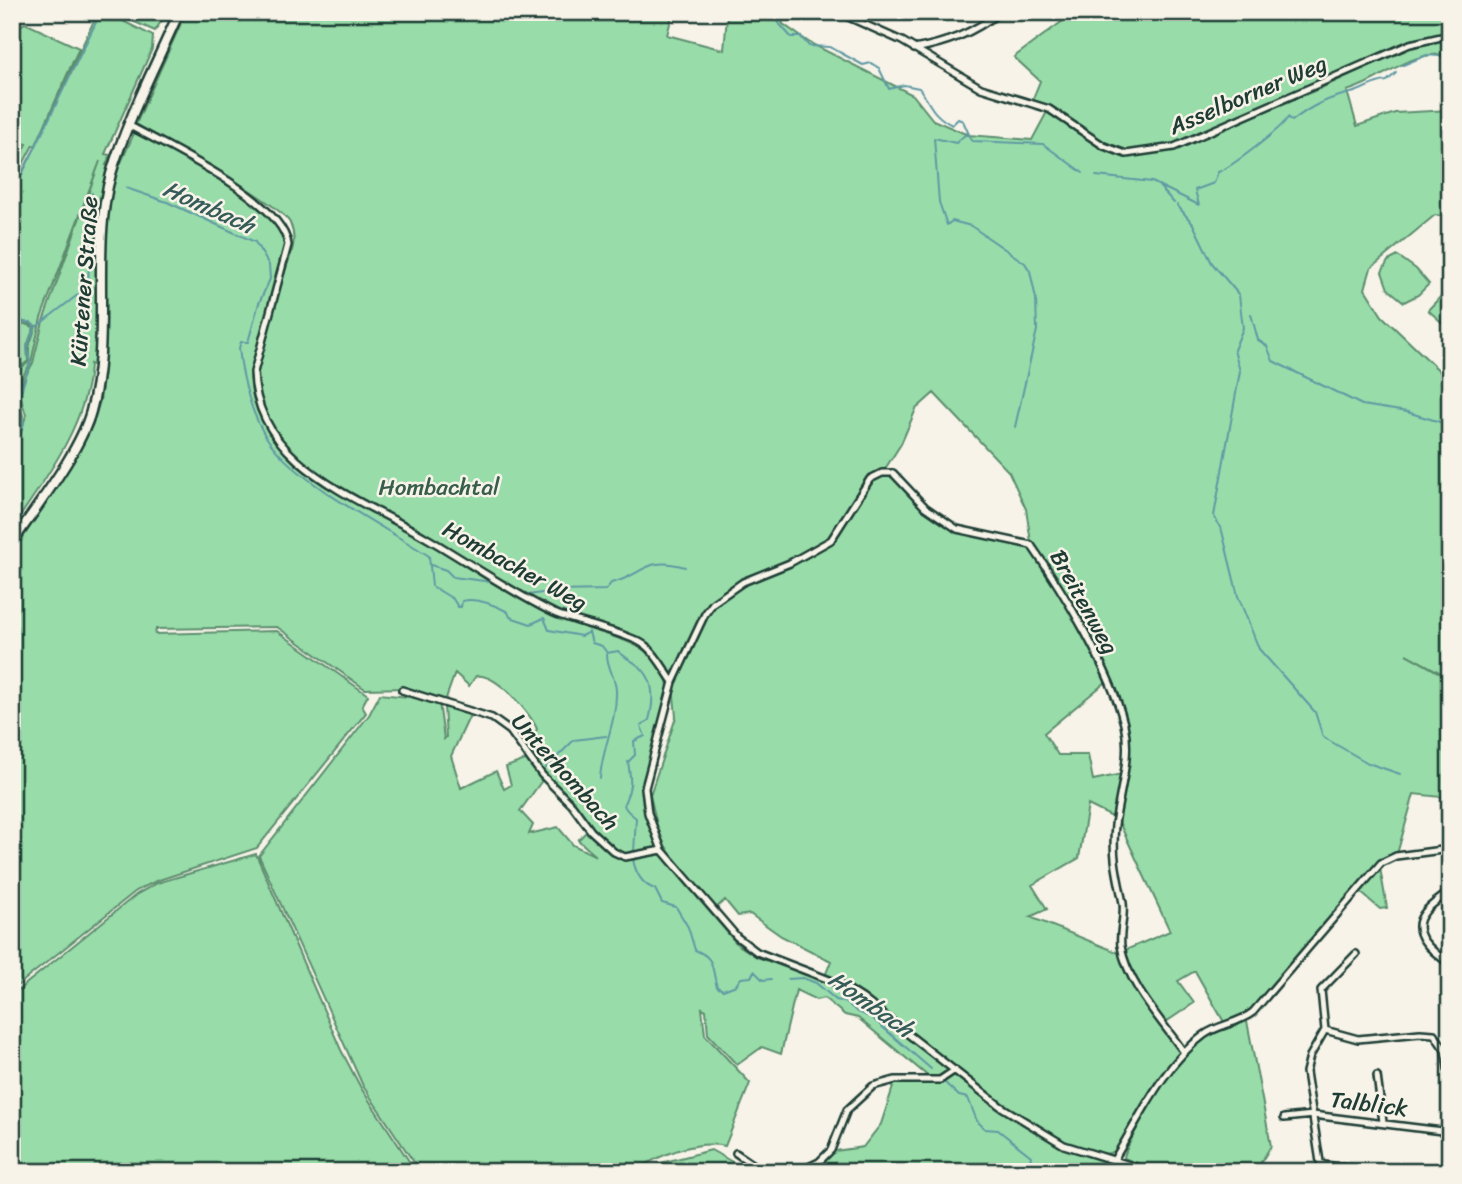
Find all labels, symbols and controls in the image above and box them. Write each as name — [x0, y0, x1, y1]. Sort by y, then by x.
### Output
street label: Asselborner Weg — [1162, 43, 1334, 147]
water label: Hombach — [156, 168, 264, 247]
street label: Kürtener Straße — [58, 194, 110, 367]
park label: Hombachtal — [378, 467, 500, 508]
street label: Hombacher Weg — [435, 509, 595, 623]
street label: Breitenweg — [1038, 542, 1130, 663]
street label: Unterhombach — [500, 703, 630, 841]
water label: Hombach — [819, 959, 925, 1050]
street label: Talblick — [1328, 1079, 1410, 1129]

